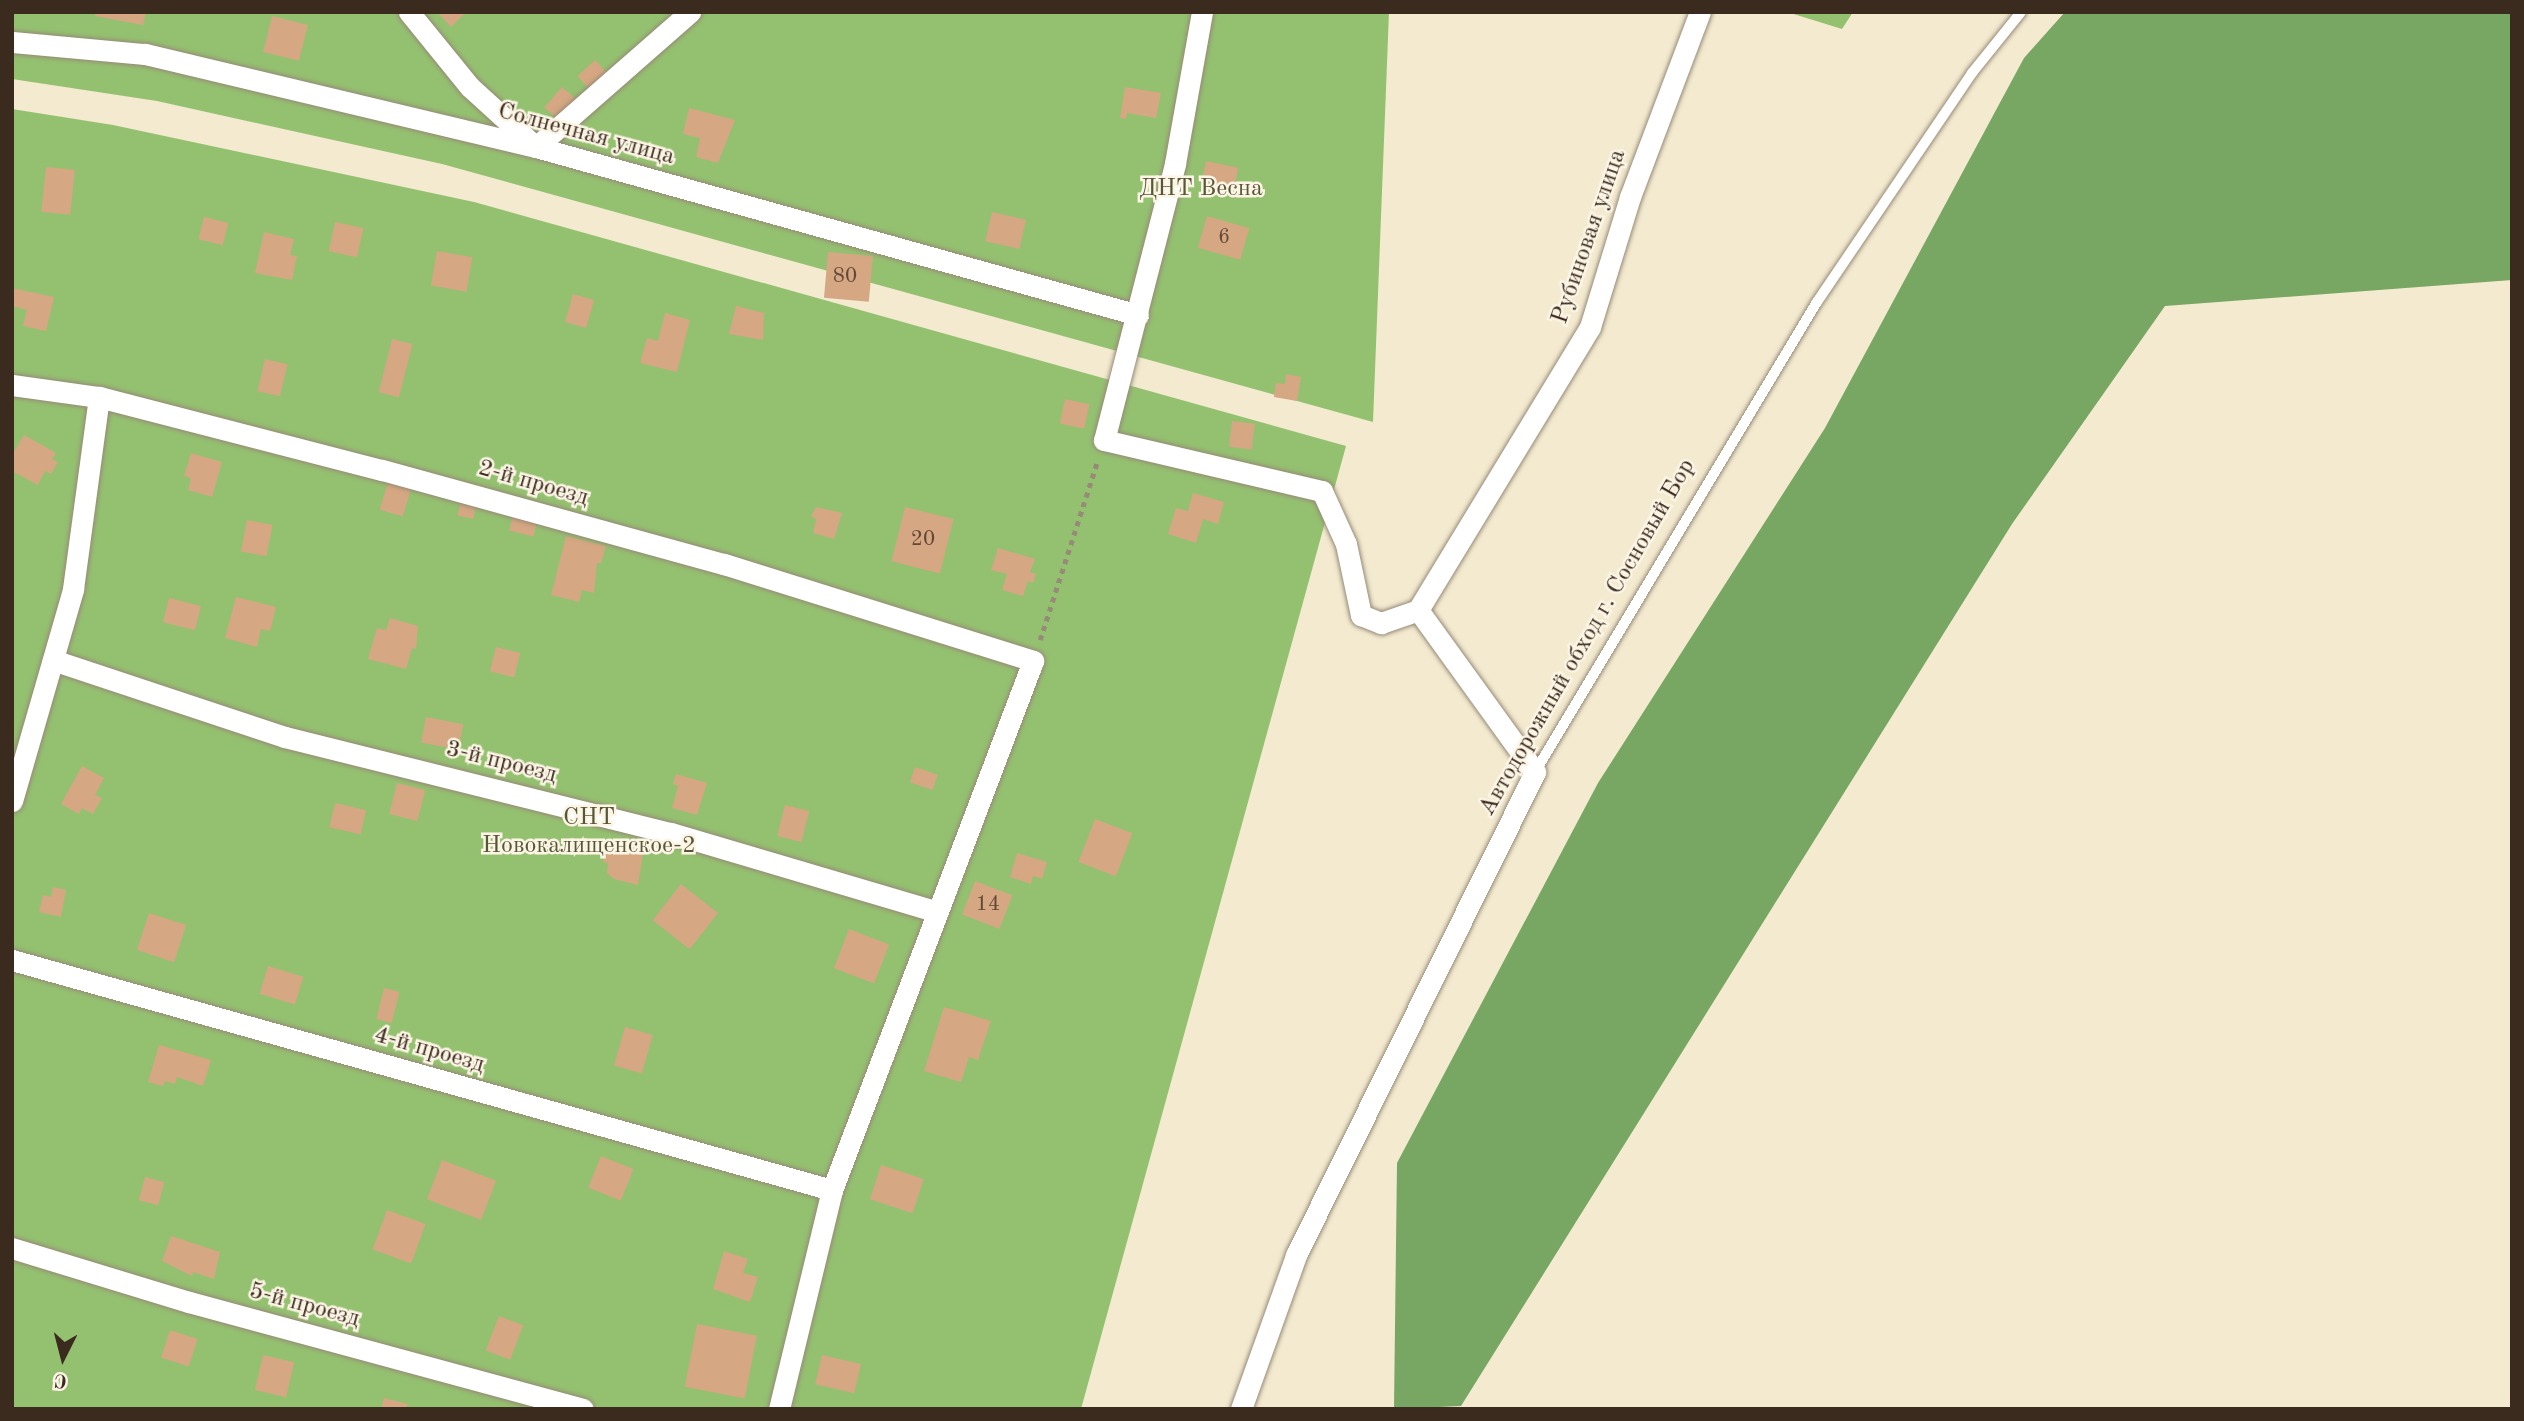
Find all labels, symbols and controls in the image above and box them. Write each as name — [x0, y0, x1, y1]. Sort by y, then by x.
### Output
street label: Солнечная улица — [494, 98, 678, 172]
street label: Рубиновая улица — [1547, 146, 1633, 328]
park label: ДНТ Весна — [1139, 176, 1263, 204]
house number: 6 — [1218, 225, 1230, 251]
house number: 80 — [833, 264, 857, 290]
street label: Автодорожный обход г. Сосновый Бор — [1474, 454, 1702, 822]
street label: 2-й проезд — [475, 455, 591, 513]
house number: 20 — [911, 527, 935, 553]
street label: 3-й проезд — [443, 735, 559, 791]
park label: СНТ Новокалищенское-2 — [482, 805, 696, 861]
house number: 14 — [976, 892, 1000, 918]
street label: 4-й проезд — [371, 1022, 487, 1080]
street label: 5-й проезд — [246, 1277, 362, 1335]
north arrow — [28, 1323, 98, 1393]
text: С — [54, 1369, 68, 1389]

